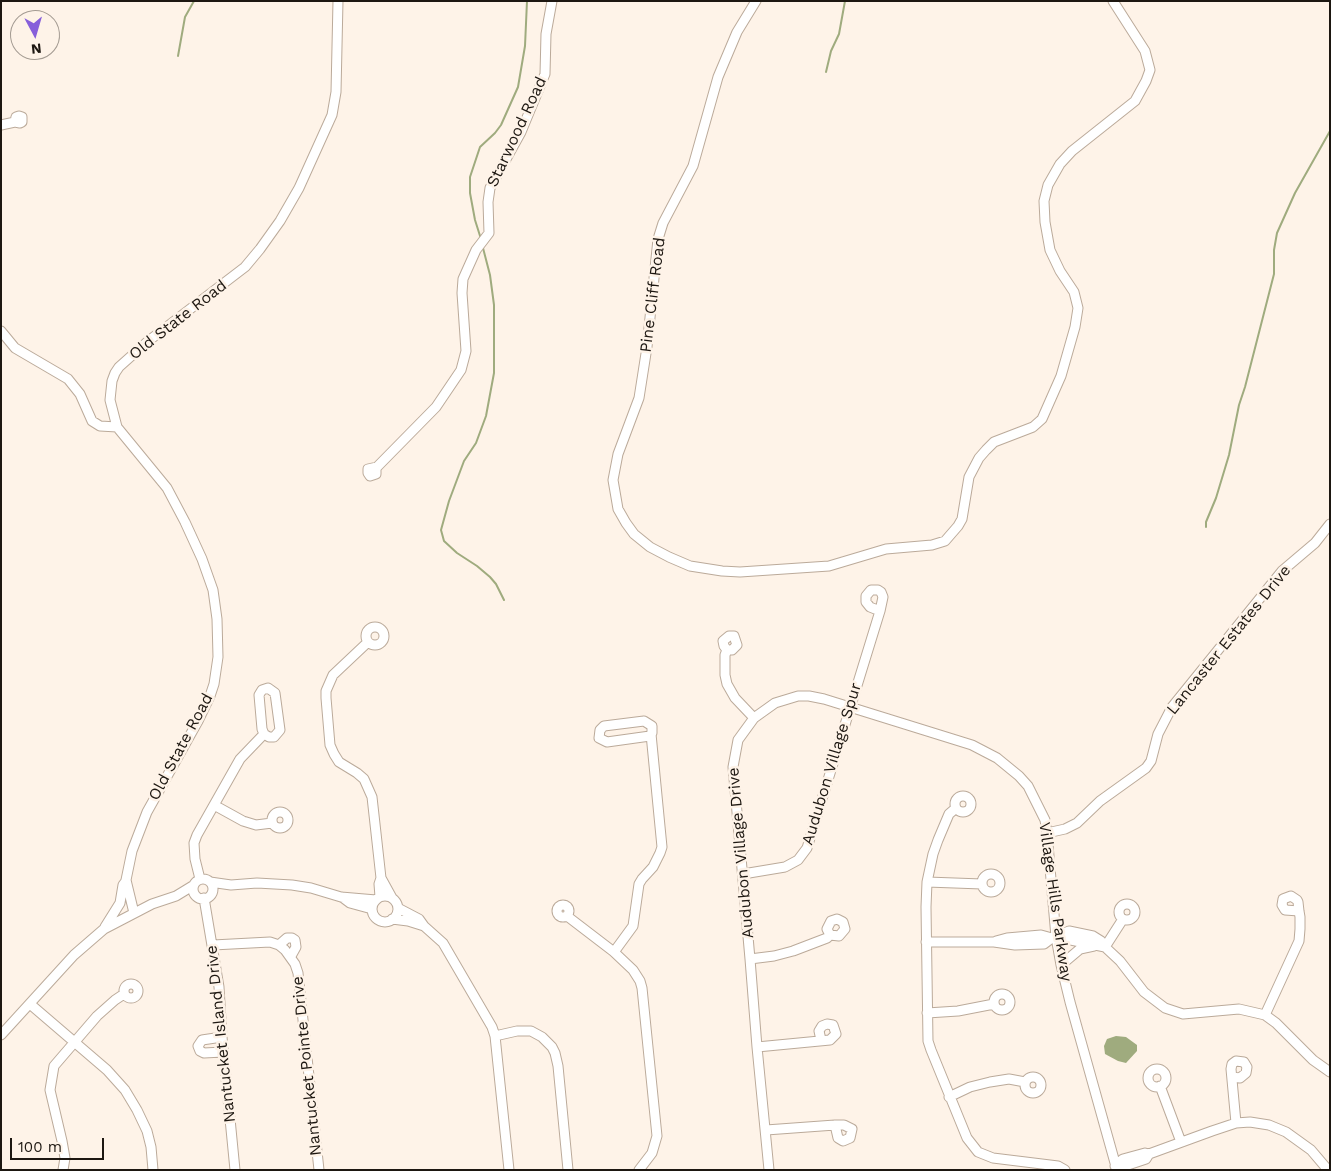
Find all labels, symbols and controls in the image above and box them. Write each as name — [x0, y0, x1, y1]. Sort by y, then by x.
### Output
north arrow — [10, 10, 60, 60]
text: N — [30, 40, 42, 57]
street label: Starwood Road — [483, 74, 551, 190]
street label: Pine Cliff Road — [636, 236, 670, 354]
street label: Old State Road — [125, 276, 231, 364]
street label: Lancaster Estates Drive — [1163, 561, 1295, 719]
street label: Audubon Village Spur — [798, 681, 866, 847]
street label: Old State Road — [145, 690, 217, 804]
street label: Audubon Village Drive — [724, 767, 758, 939]
street label: Village Hills Parkway — [1034, 821, 1076, 983]
street label: Nantucket Island Drive — [202, 944, 240, 1124]
street label: Nantucket Pointe Drive — [288, 975, 326, 1157]
scale bar — [12, 1128, 106, 1160]
text: 100 m — [18, 1138, 62, 1156]

